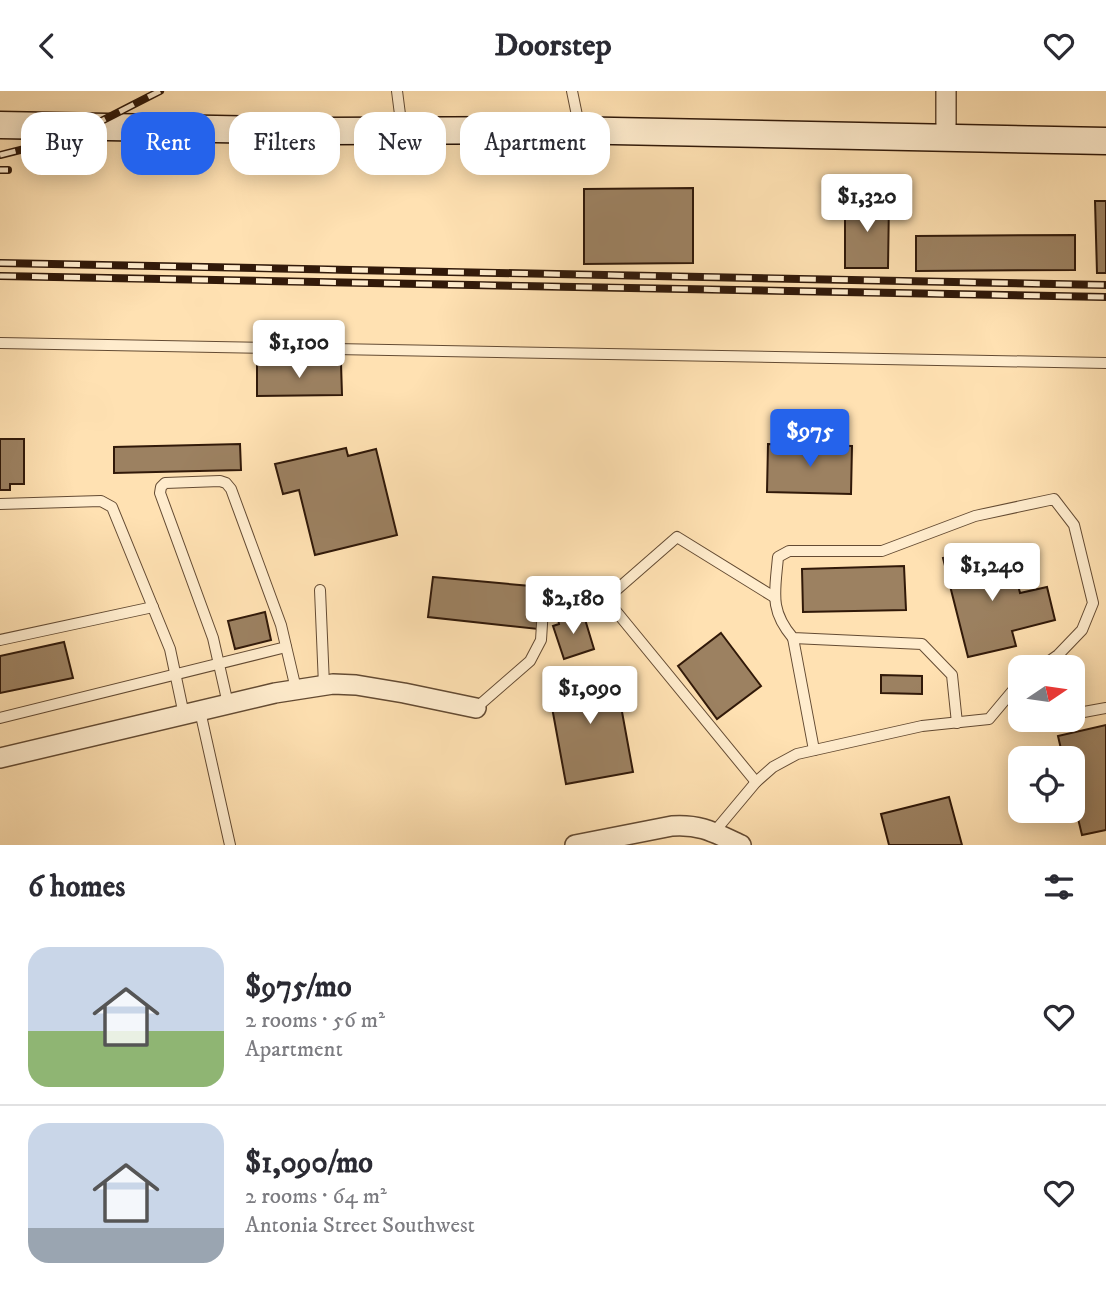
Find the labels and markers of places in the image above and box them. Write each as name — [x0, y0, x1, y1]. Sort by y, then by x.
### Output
pin: $1,320 — [810, 174, 924, 234]
pin: $1,100 — [242, 321, 356, 380]
pin: $975 — [769, 409, 851, 469]
pin: $1,240 — [935, 543, 1049, 603]
pin: $2,180 — [516, 577, 630, 636]
pin: $1,090 — [533, 667, 647, 726]

